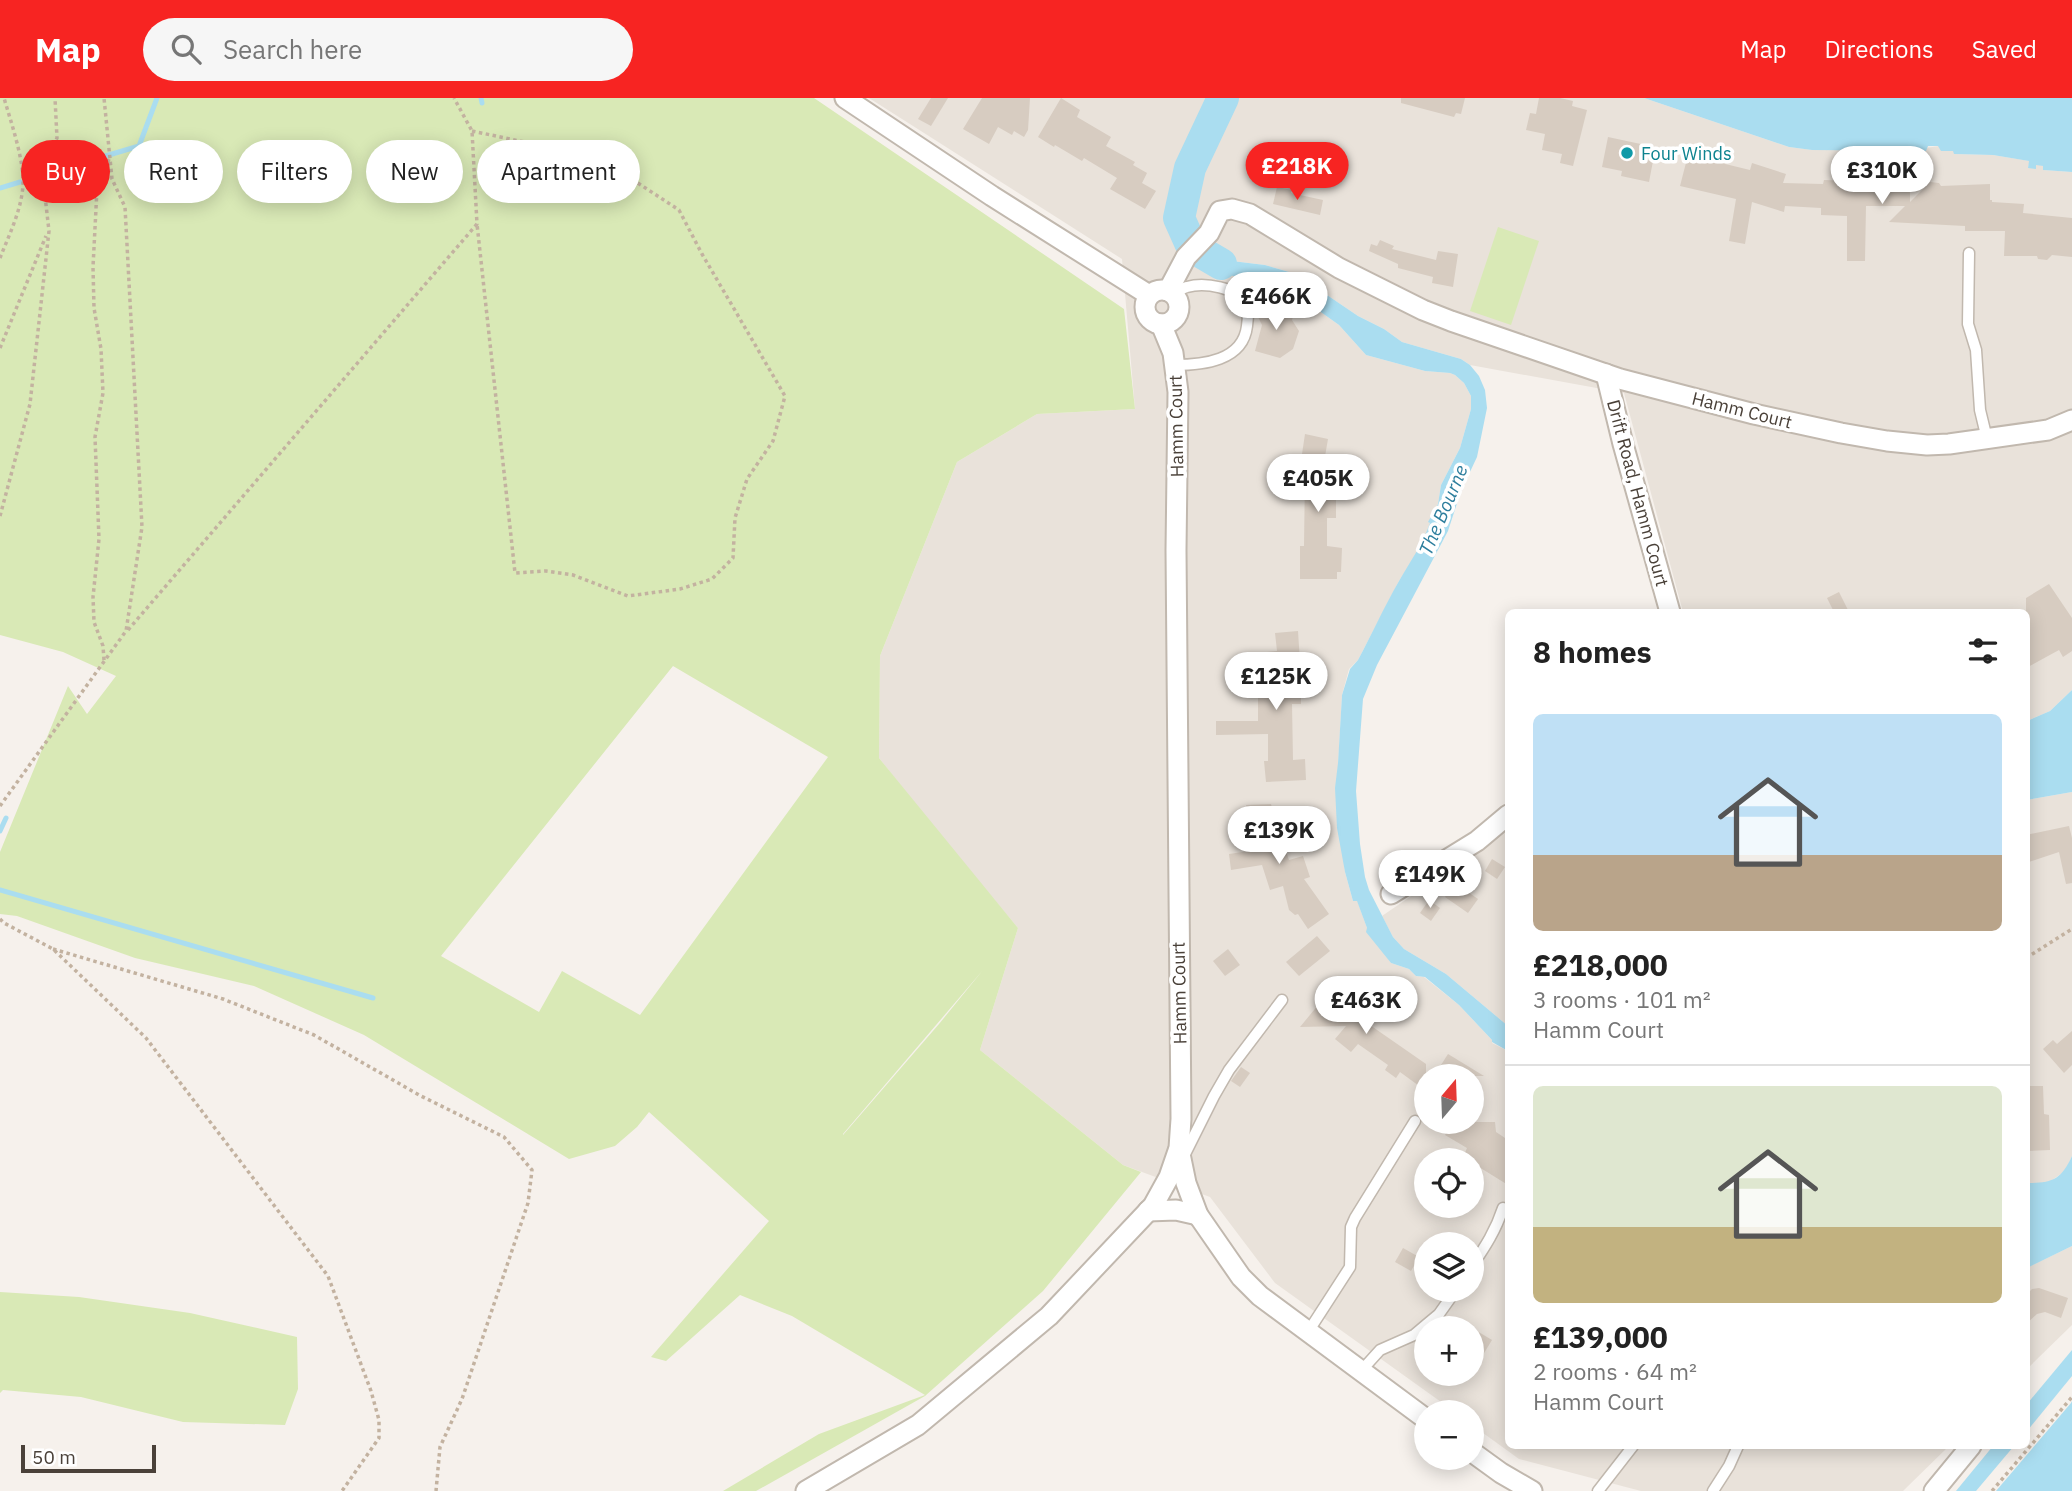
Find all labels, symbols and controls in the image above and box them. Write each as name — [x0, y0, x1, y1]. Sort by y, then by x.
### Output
search box — [143, 18, 633, 81]
text: Map — [35, 28, 101, 71]
icon: search — [167, 30, 205, 68]
text: Search here — [223, 32, 362, 66]
text: Map — [1740, 33, 1786, 65]
text: Directions — [1824, 33, 1934, 65]
text: Saved — [1972, 33, 2037, 65]
chip: Buy — [21, 140, 110, 203]
chip: Rent — [124, 140, 223, 203]
chip: Filters — [237, 140, 352, 203]
chip: New — [366, 140, 463, 203]
chip: Apartment — [477, 140, 640, 203]
pin: £218K — [1248, 142, 1346, 202]
place label: Four Winds — [1641, 142, 1732, 165]
marker: Four Winds — [1619, 145, 1635, 161]
pin: £310K — [1833, 146, 1931, 206]
text: £218K — [1262, 150, 1332, 180]
text: £310K — [1847, 154, 1917, 184]
pin: £466K — [1227, 272, 1325, 332]
text: £466K — [1241, 280, 1311, 310]
street label: Hamm Court — [1164, 375, 1188, 477]
street label: Hamm Court — [1689, 386, 1795, 434]
street label: Drift Road, Hamm Court — [1602, 397, 1674, 589]
pin: £405K — [1269, 454, 1367, 514]
water label: The Bourne — [1413, 461, 1473, 559]
text: £405K — [1283, 462, 1353, 492]
text: 8 homes — [1533, 632, 1652, 671]
icon: filters — [1964, 632, 2002, 670]
pin: £125K — [1227, 652, 1325, 712]
text: £125K — [1241, 660, 1311, 690]
icon: home — [1705, 759, 1831, 885]
pin: £139K — [1230, 806, 1328, 866]
text: £139K — [1244, 814, 1314, 844]
pin: £149K — [1381, 850, 1479, 910]
text: £149K — [1395, 858, 1465, 888]
street label: Hamm Court — [1167, 942, 1191, 1044]
text: £218,000 — [1533, 945, 1668, 984]
pin: £463K — [1317, 976, 1415, 1036]
text: £463K — [1331, 984, 1401, 1014]
text: 3 rooms · 101 m² — [1533, 984, 1711, 1014]
text: Hamm Court — [1533, 1014, 1664, 1044]
north arrow — [1414, 1064, 1484, 1134]
map controls — [1414, 1064, 1484, 1470]
icon: home — [1705, 1131, 1831, 1257]
button: locate — [1414, 1148, 1484, 1218]
button: layers — [1414, 1232, 1484, 1302]
button: + — [1414, 1316, 1484, 1386]
text: £139,000 — [1533, 1317, 1668, 1356]
text: 2 rooms · 64 m² — [1533, 1356, 1697, 1386]
text: Hamm Court — [1533, 1386, 1664, 1416]
button: − — [1414, 1400, 1484, 1470]
scale bar — [21, 1442, 156, 1474]
text: 50 m — [32, 1445, 76, 1469]

